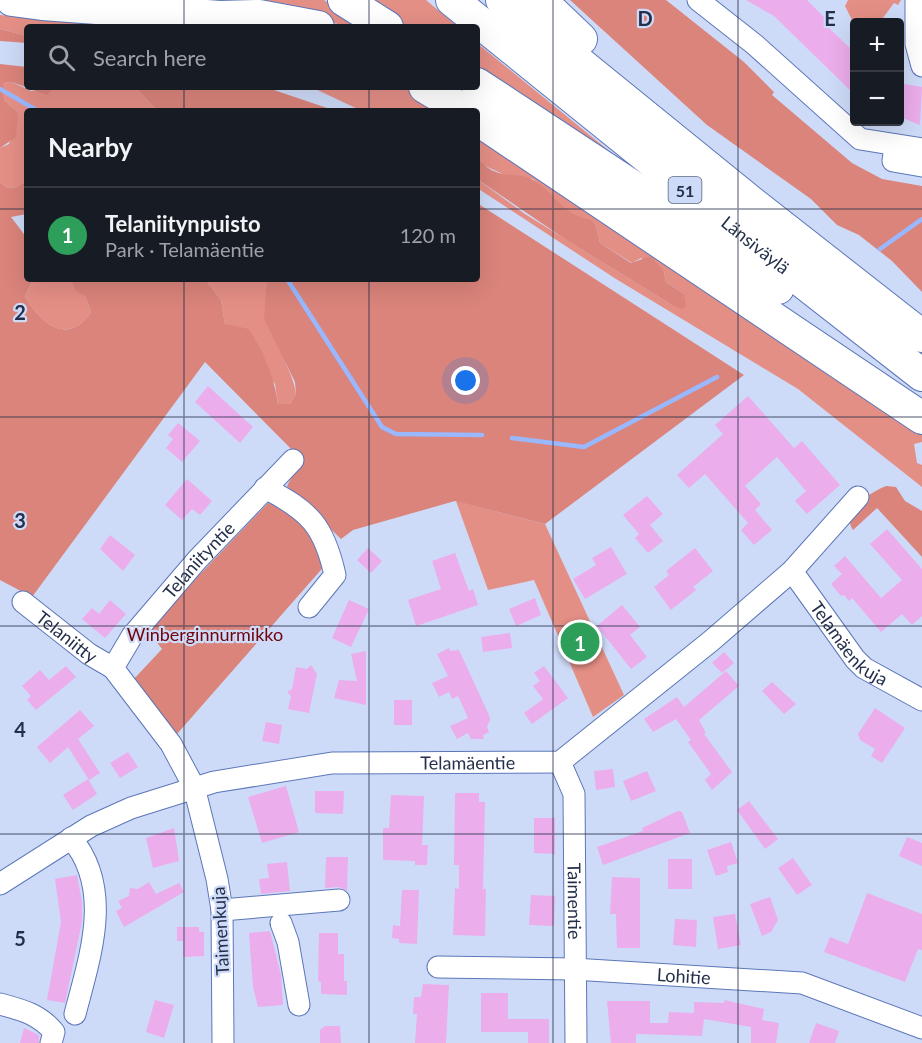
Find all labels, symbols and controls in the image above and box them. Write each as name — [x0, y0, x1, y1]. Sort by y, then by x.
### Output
text: D — [637, 6, 653, 30]
text: E — [824, 6, 836, 30]
map controls — [850, 18, 904, 126]
button: + — [850, 18, 904, 72]
search box — [24, 24, 480, 90]
icon: search — [45, 41, 78, 74]
text: Search here — [93, 44, 206, 71]
button: − — [850, 72, 904, 126]
text: Nearby — [48, 131, 133, 163]
road number: 51 — [668, 177, 702, 203]
text: Telaniitynpuisto — [105, 210, 261, 237]
street label: Länsiväylä — [717, 211, 794, 278]
text: 1 — [62, 223, 73, 247]
text: 120 m — [400, 223, 456, 247]
text: Park · Telamäentie — [105, 237, 264, 261]
text: 2 — [14, 300, 26, 324]
your location — [451, 366, 480, 395]
text: 3 — [14, 508, 26, 532]
street label: Telaniityntie — [158, 517, 239, 603]
street label: Telamäenkuja — [806, 597, 892, 690]
street label: Telaniitty — [32, 606, 102, 668]
pin: 1 — [560, 620, 600, 664]
park label: Winberginnurmikko — [127, 623, 283, 645]
text: 4 — [14, 717, 26, 741]
street label: Telamäentie — [420, 751, 515, 774]
street label: Taimentie — [564, 863, 586, 940]
street label: Taimenkuja — [207, 886, 233, 976]
text: 5 — [14, 926, 26, 950]
street label: Lohitie — [656, 963, 711, 988]

